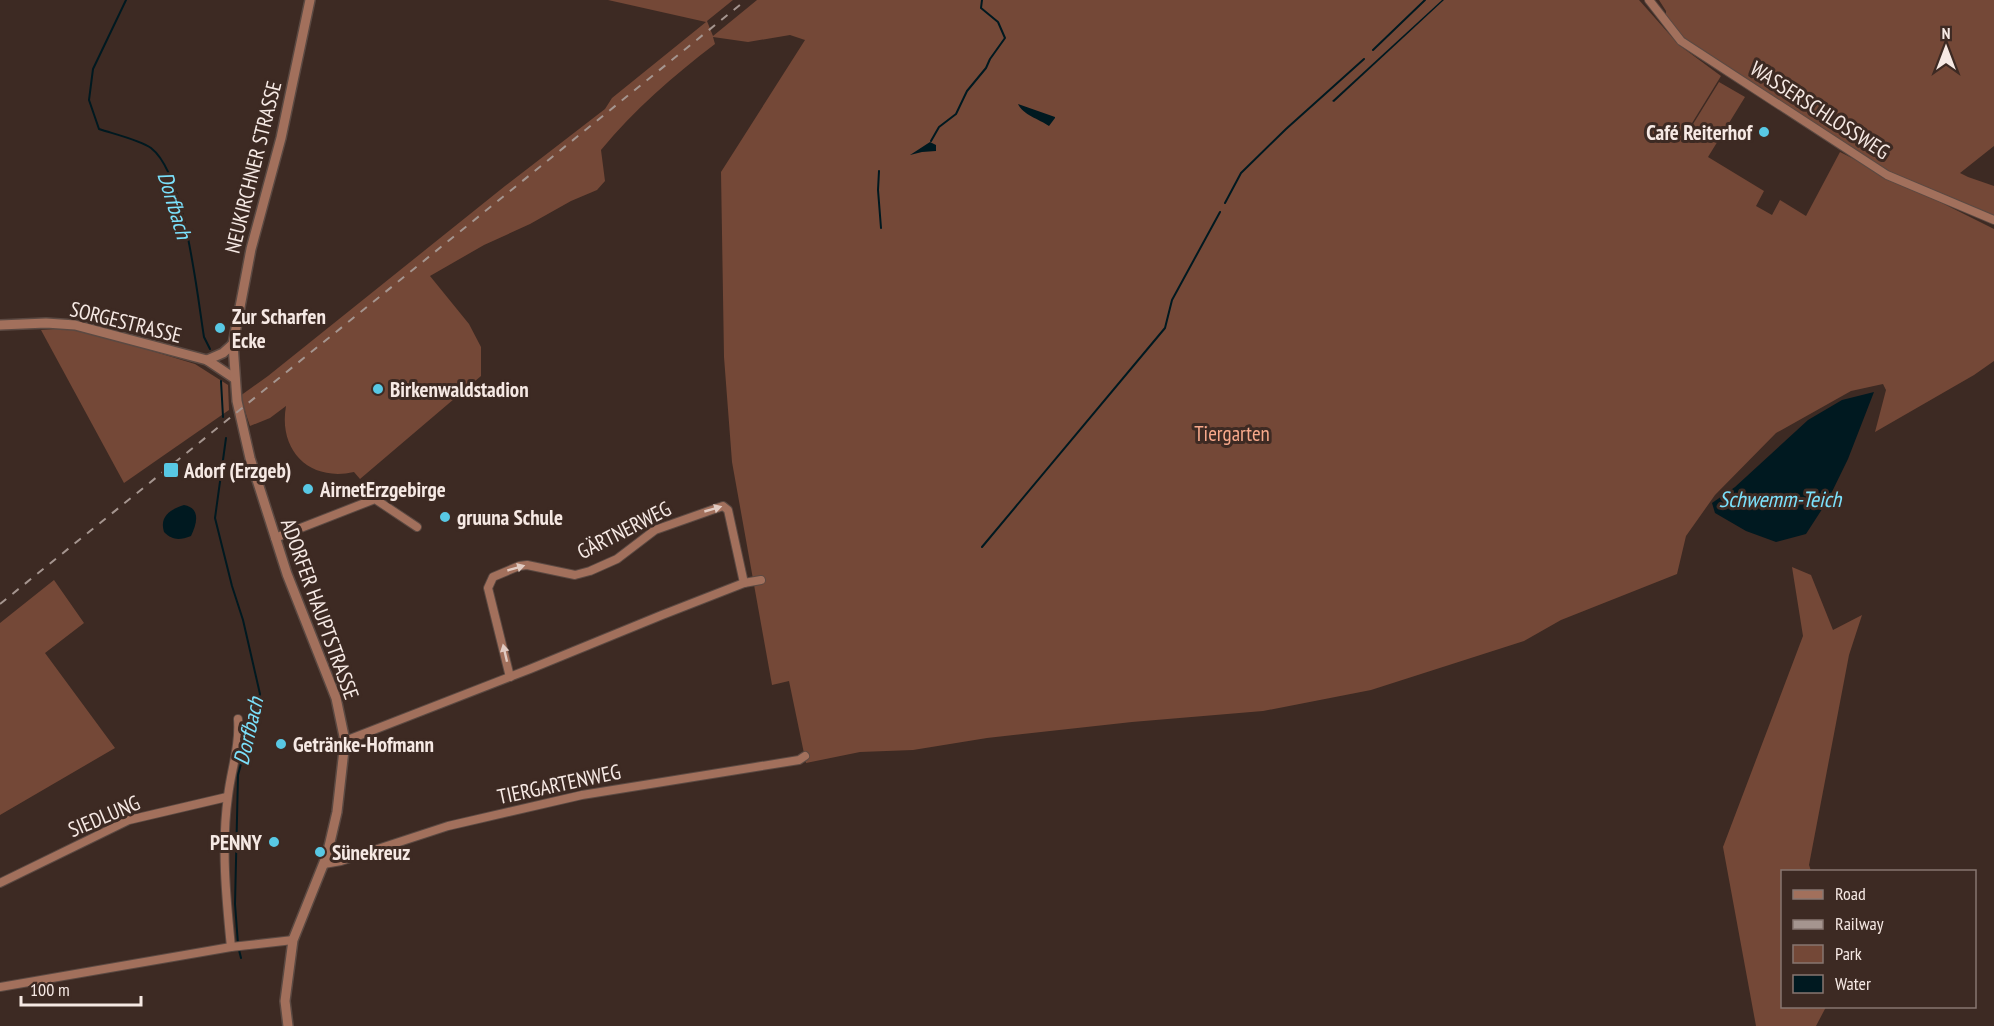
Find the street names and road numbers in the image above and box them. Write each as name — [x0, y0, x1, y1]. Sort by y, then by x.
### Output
street label: WASSERSCHLOSSWEG — [1745, 55, 1895, 165]
street label: NEUKIRCHNER STRASSE — [219, 78, 287, 256]
street label: SORGESTRASSE — [67, 295, 185, 349]
street label: GÄRTNERWEG — [572, 495, 676, 565]
street label: ADORFER HAUPTSTRASSE — [275, 515, 365, 703]
street label: TIERGARTENWEG — [495, 758, 623, 810]
street label: SIEDLUNG — [64, 789, 144, 843]

